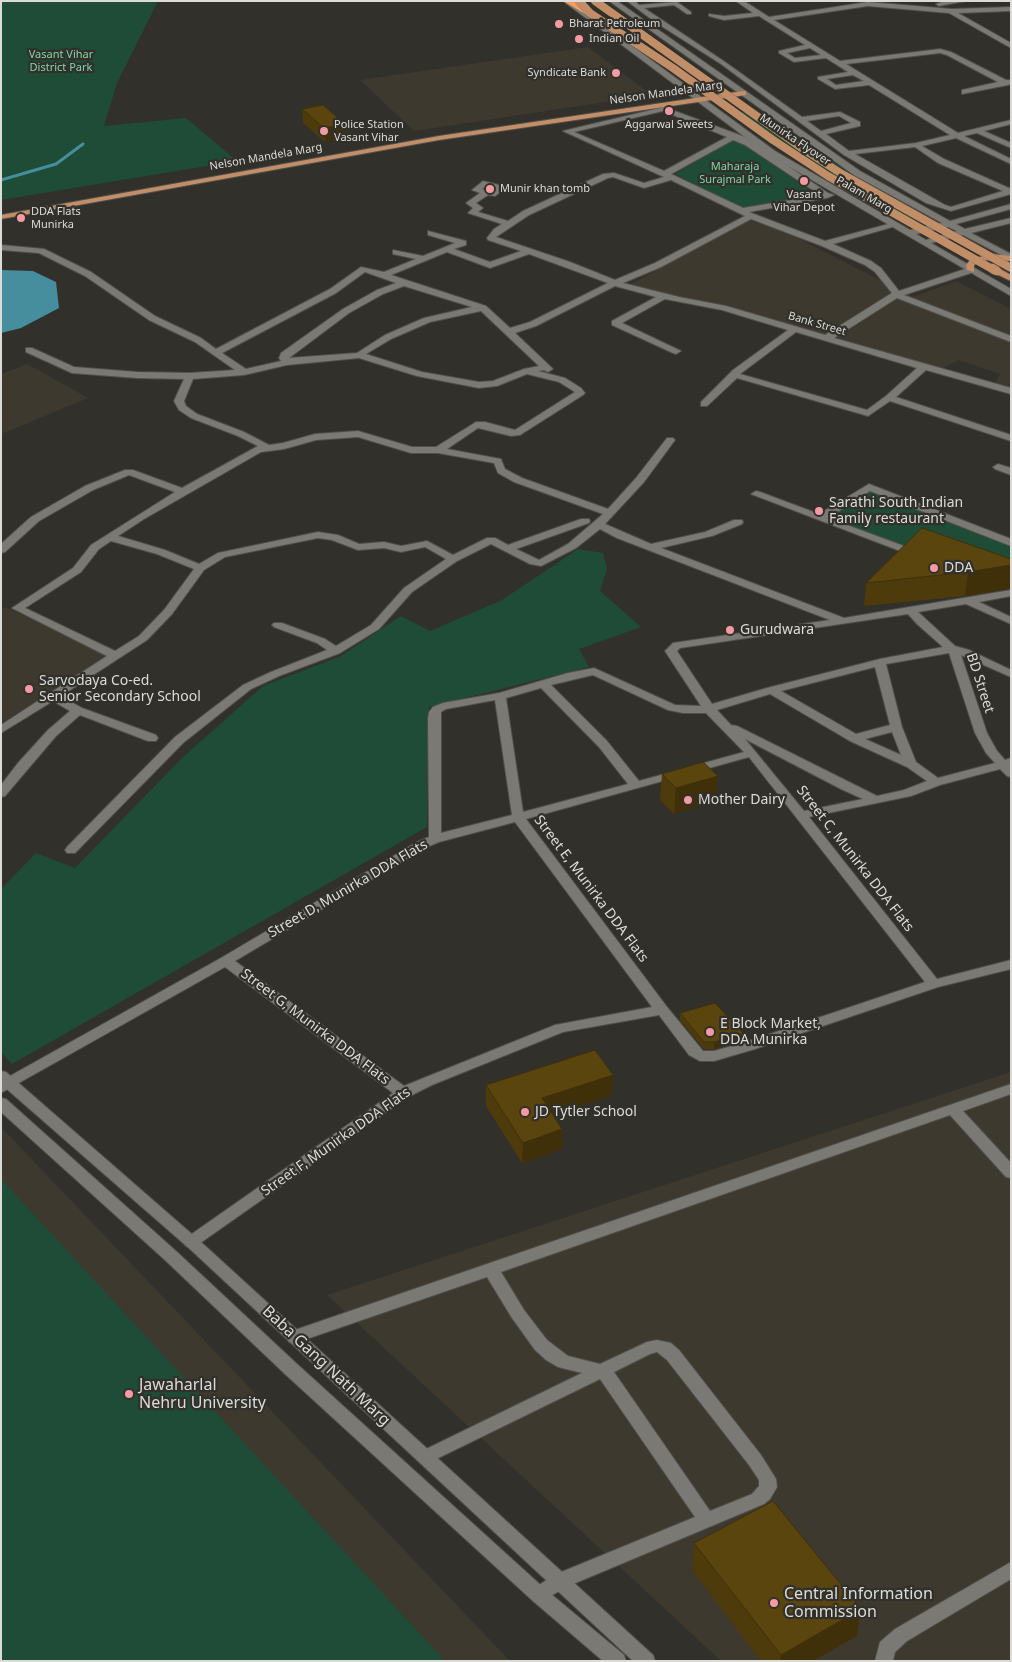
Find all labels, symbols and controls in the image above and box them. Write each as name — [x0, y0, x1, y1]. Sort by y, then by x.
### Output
place label: Bharat Petroleum — [569, 17, 660, 31]
marker: Bharat Petroleum — [553, 18, 565, 30]
place label: Indian Oil — [589, 32, 639, 46]
marker: Indian Oil — [573, 33, 585, 45]
park label: Vasant Vihar District Park — [29, 48, 93, 74]
place label: Syndicate Bank — [527, 66, 606, 80]
marker: Syndicate Bank — [610, 67, 622, 79]
street label: Nelson Mandela Marg — [609, 79, 723, 107]
marker: Aggarwal Sweets — [663, 105, 675, 117]
street label: Munirka Flyover — [757, 111, 833, 169]
place label: Police Station Vasant Vihar — [334, 118, 404, 144]
place label: Aggarwal Sweets — [625, 118, 713, 132]
marker: Police Station Vasant Vihar — [318, 125, 330, 137]
street label: Nelson Mandela Marg — [209, 141, 323, 173]
park label: Maharaja Surajmal Park — [699, 160, 771, 186]
street label: Palam Marg — [834, 174, 894, 216]
marker: Vasant Vihar Depot — [798, 175, 810, 187]
place label: Munir khan tomb — [500, 182, 590, 196]
marker: Munir khan tomb — [484, 183, 496, 195]
place label: Vasant Vihar Depot — [773, 188, 835, 214]
place label: DDA Flats Munirka — [31, 205, 81, 231]
marker: DDA Flats Munirka — [15, 212, 27, 224]
street label: Bank Street — [787, 309, 847, 339]
place label: Sarathi South Indian Family restaurant — [829, 495, 963, 528]
marker: Sarathi South Indian Family restaurant — [813, 505, 825, 517]
place label: DDA — [944, 560, 973, 576]
marker: DDA — [928, 562, 940, 574]
place label: Gurudwara — [740, 622, 814, 638]
marker: Gurudwara — [724, 624, 736, 636]
street label: BD Street — [962, 651, 998, 715]
place label: Sarvodaya Co-ed. Senior Secondary School — [39, 673, 201, 706]
marker: Sarvodaya Co-ed. Senior Secondary School — [23, 683, 35, 695]
street label: Street C, Munirka DDA Flats — [793, 783, 917, 935]
place label: Mother Dairy — [698, 792, 785, 808]
marker: Mother Dairy — [682, 794, 694, 806]
street label: Street E, Munirka DDA Flats — [530, 812, 652, 966]
street label: Street D, Munirka DDA Flats — [265, 836, 431, 942]
street label: Street G, Munirka DDA Flats — [237, 966, 393, 1088]
place label: E Block Market, DDA Munirka — [720, 1016, 821, 1048]
marker: E Block Market, DDA Munirka — [704, 1026, 716, 1038]
street label: Street F, Munirka DDA Flats — [258, 1084, 414, 1200]
place label: JD Tytler School — [535, 1104, 637, 1120]
marker: JD Tytler School — [519, 1106, 531, 1118]
street label: Baba Gang Nath Marg — [258, 1302, 394, 1430]
place label: Jawaharlal Nehru University — [139, 1375, 266, 1413]
marker: Jawaharlal Nehru University — [123, 1388, 135, 1400]
place label: Central Information Commission — [784, 1584, 933, 1622]
marker: Central Information Commission — [768, 1597, 780, 1609]

